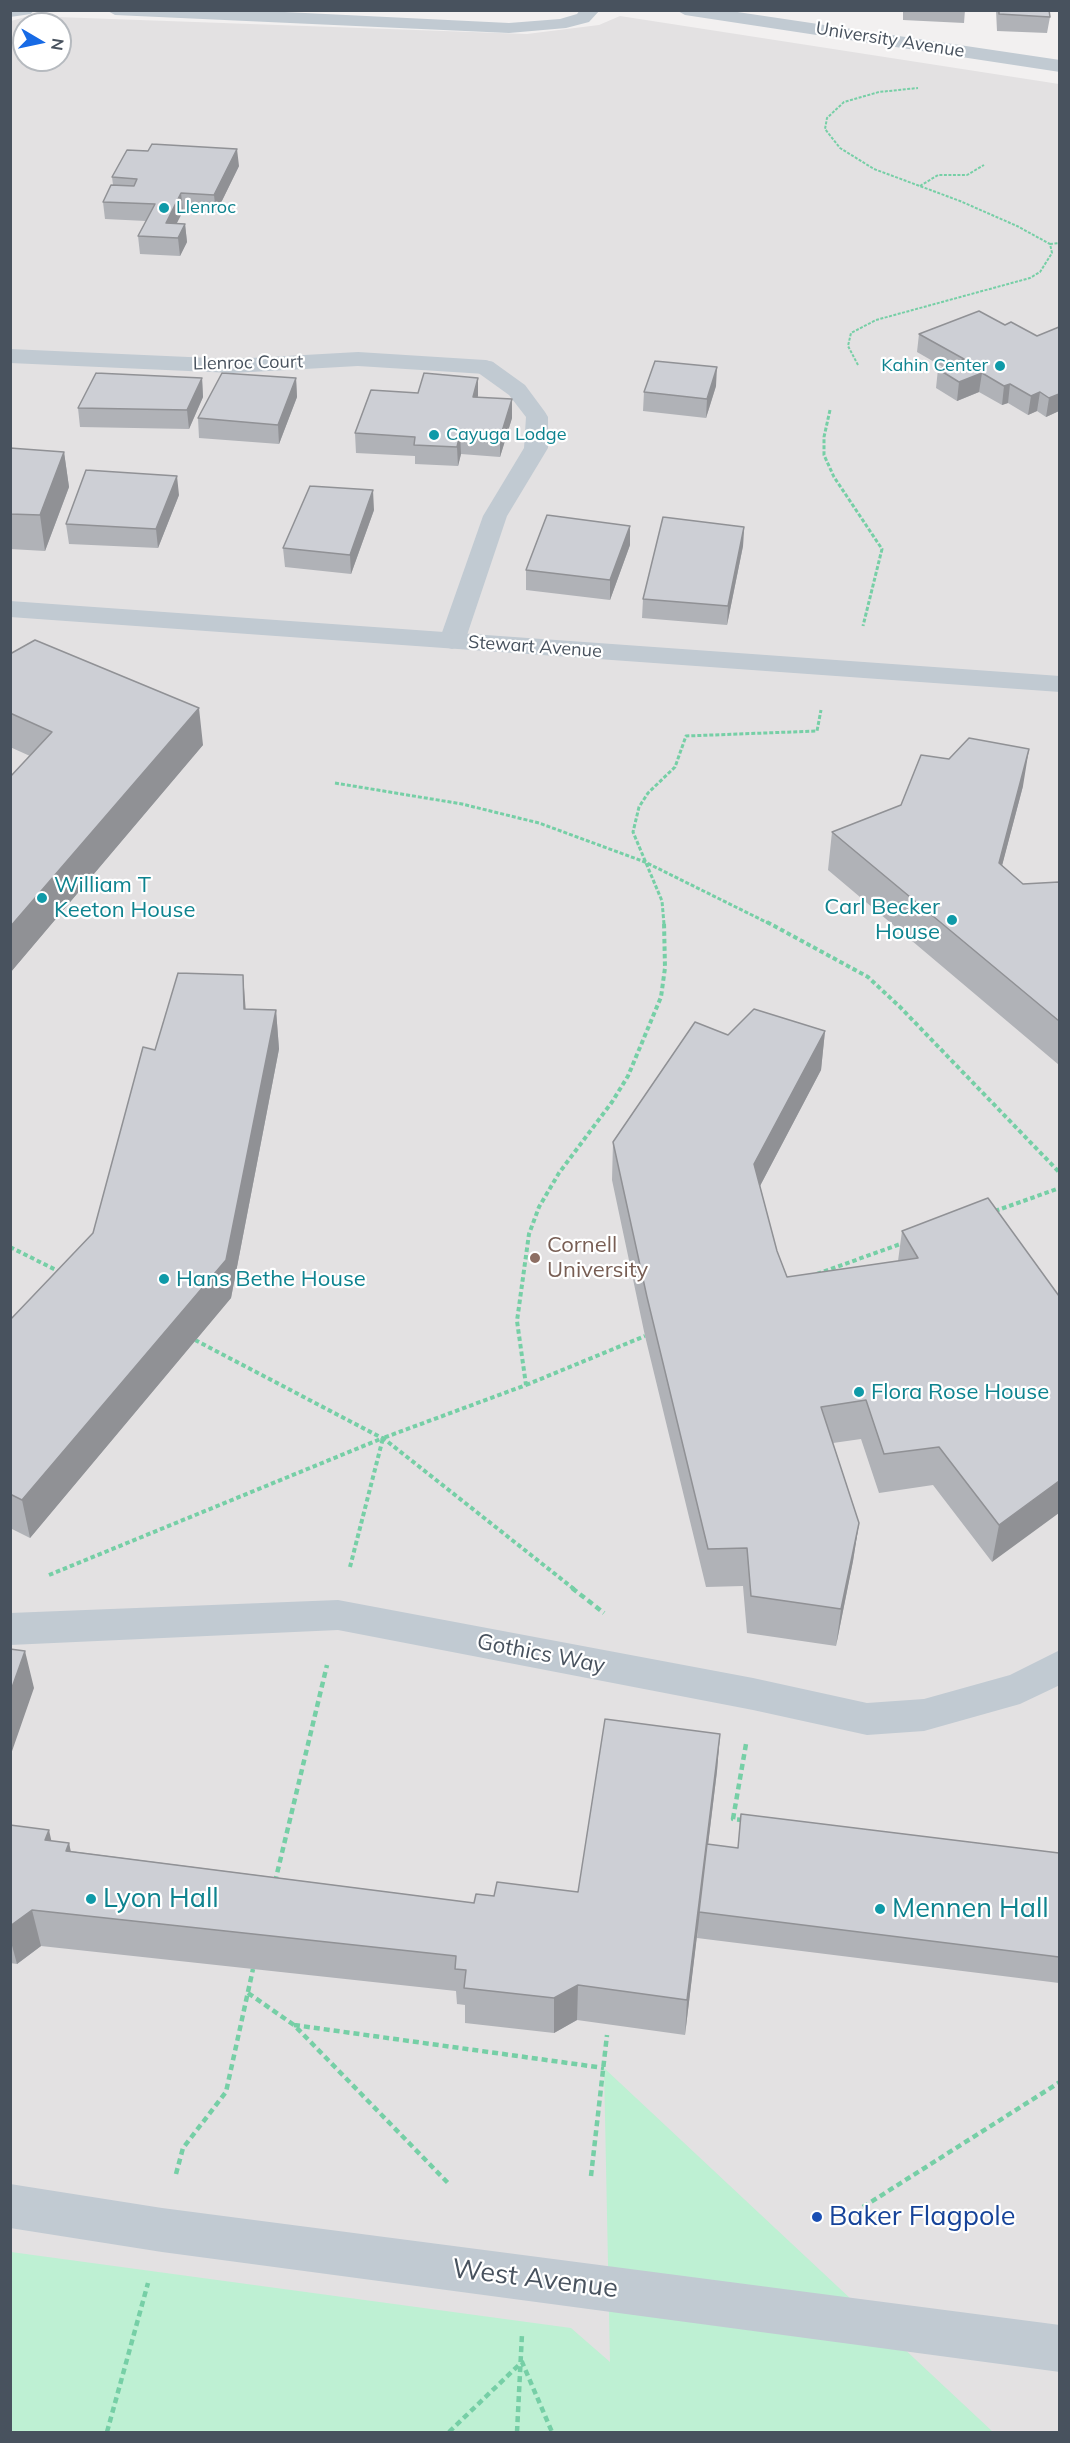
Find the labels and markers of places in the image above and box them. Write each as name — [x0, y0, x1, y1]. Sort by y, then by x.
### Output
place label: Llenroc — [176, 197, 236, 219]
marker: Llenroc — [157, 201, 171, 215]
place label: Kahin Center — [881, 355, 988, 377]
marker: Kahin Center — [993, 359, 1007, 373]
place label: Cayuga Lodge — [446, 424, 566, 446]
marker: Cayuga Lodge — [427, 428, 441, 442]
place label: William T Keeton House — [54, 872, 195, 924]
marker: William T Keeton House — [35, 891, 49, 905]
place label: Carl Becker House — [824, 894, 940, 945]
marker: Carl Becker House — [945, 913, 959, 927]
place label: Cornell University — [547, 1232, 648, 1284]
marker: Cornell University — [528, 1251, 542, 1265]
place label: Hans Bethe House — [176, 1266, 366, 1292]
marker: Hans Bethe House — [157, 1272, 171, 1286]
place label: Flora Rose House — [871, 1379, 1049, 1405]
marker: Flora Rose House — [852, 1385, 866, 1399]
place label: Lyon Hall — [103, 1883, 219, 1915]
marker: Lyon Hall — [84, 1892, 98, 1906]
place label: Mennen Hall — [892, 1893, 1049, 1925]
marker: Mennen Hall — [873, 1902, 887, 1916]
place label: Baker Flagpole — [829, 2201, 1015, 2233]
marker: Baker Flagpole — [810, 2210, 824, 2224]

